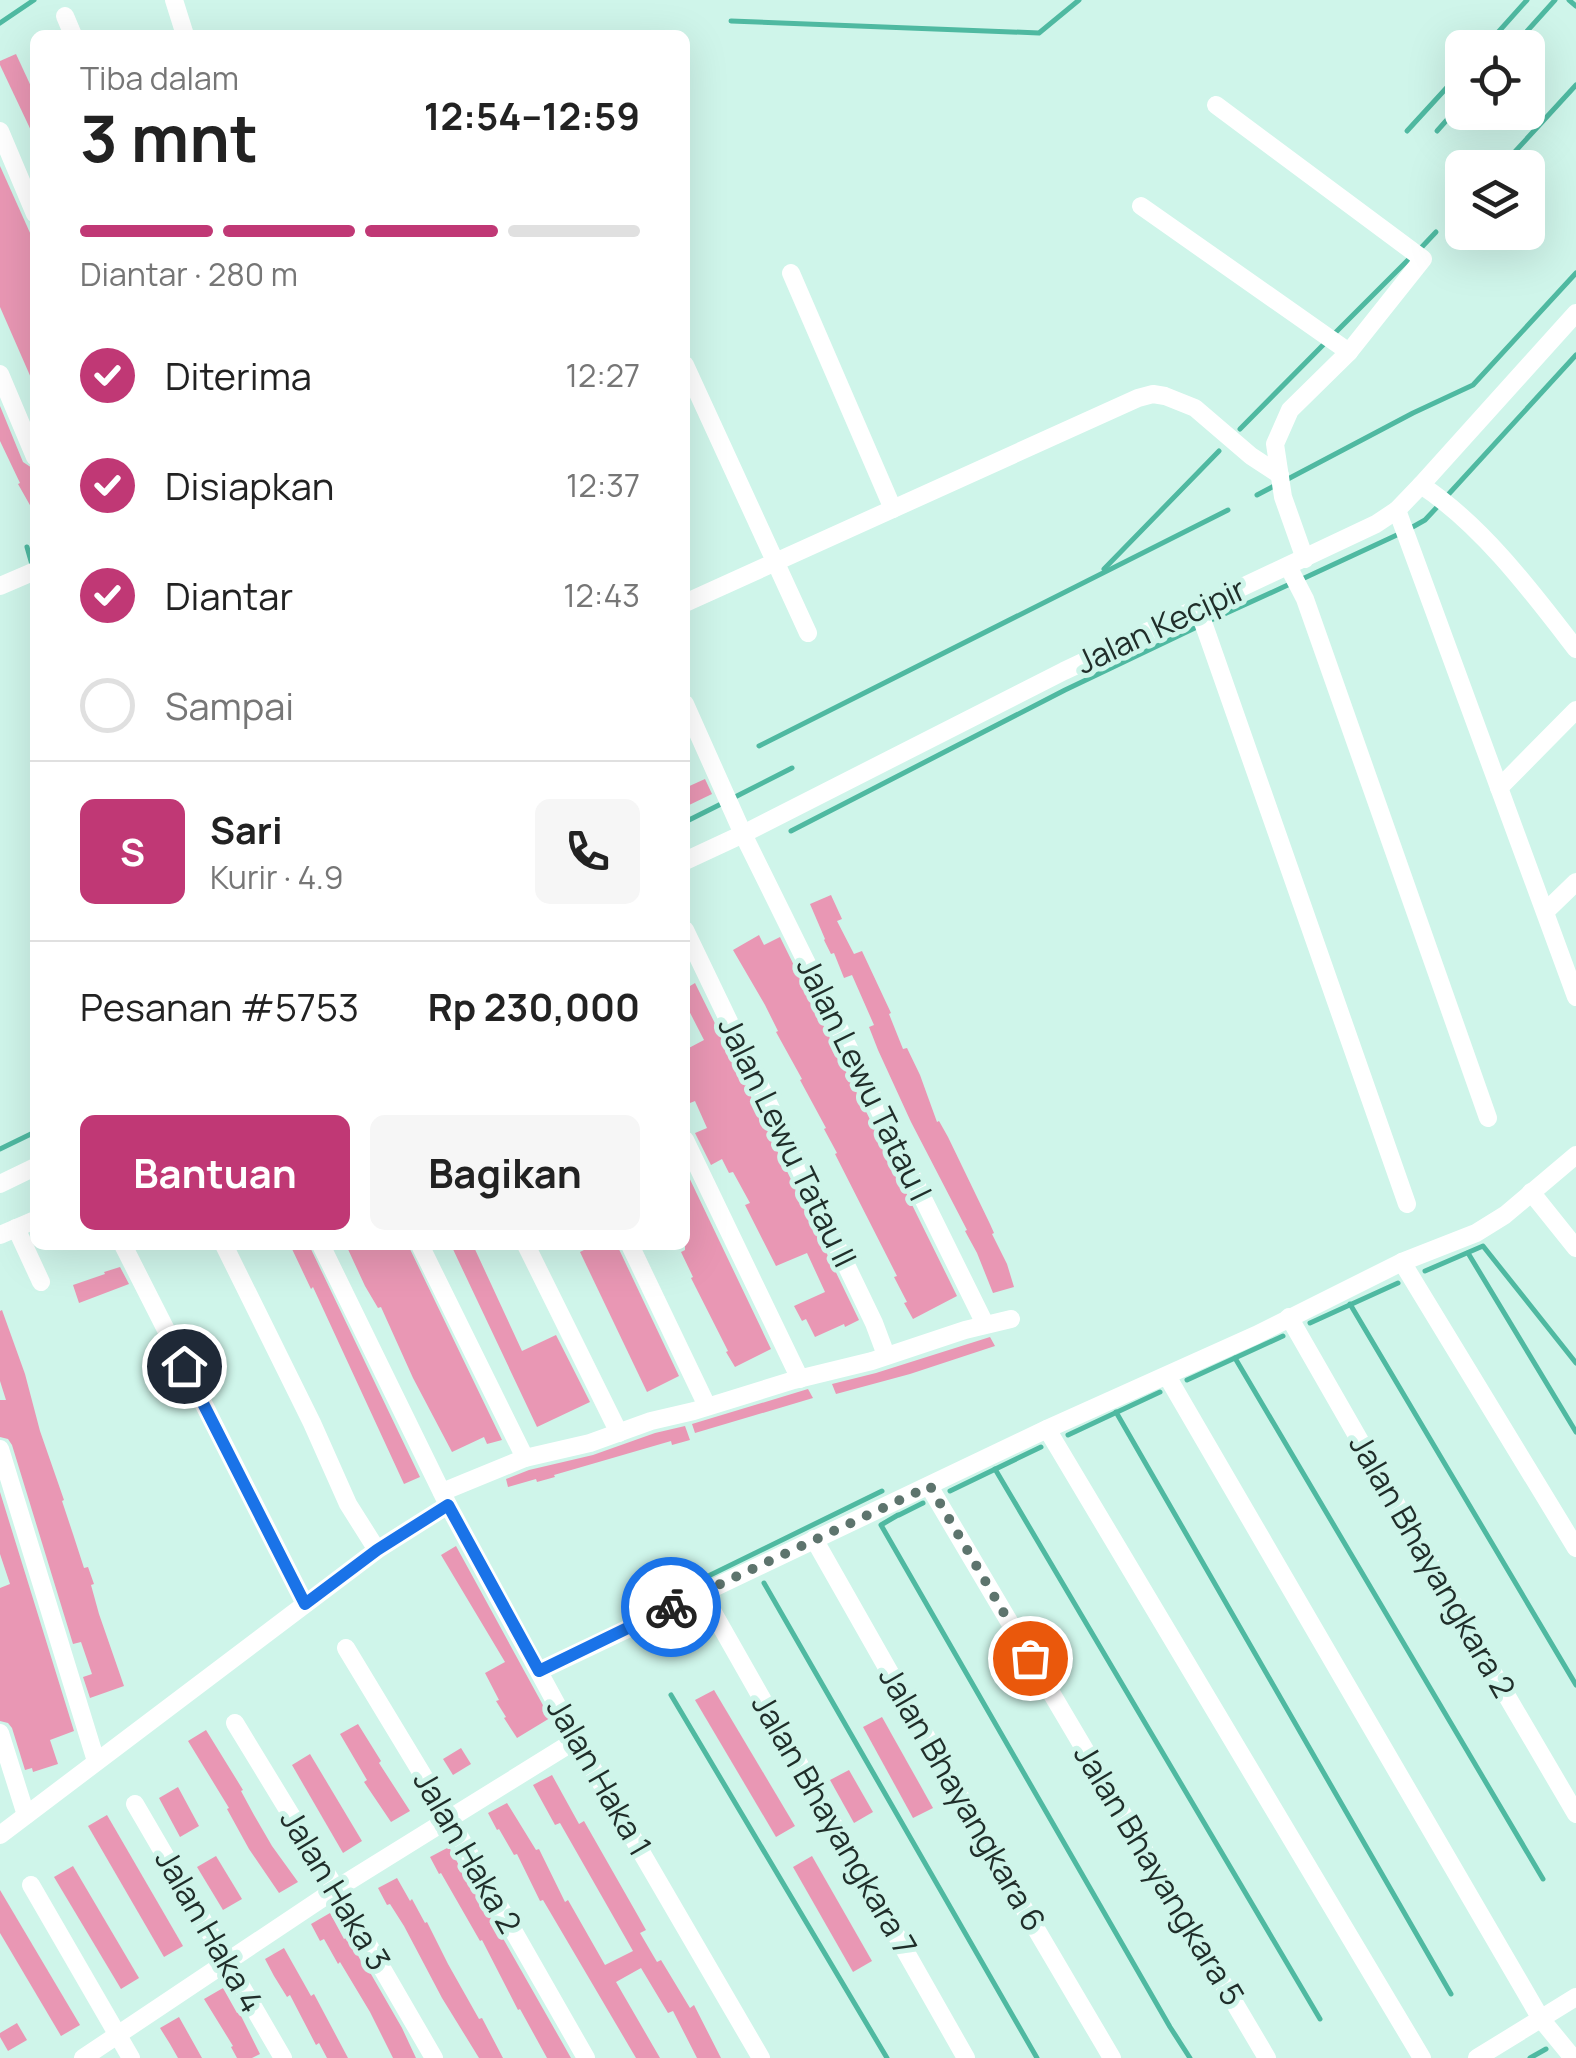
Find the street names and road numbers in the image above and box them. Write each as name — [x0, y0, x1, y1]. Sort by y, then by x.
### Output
street label: Jalan Kecipir — [1069, 567, 1253, 684]
street label: Jalan Lewu Tatau I — [787, 949, 943, 1208]
street label: Jalan Lewu Tatau II — [708, 1009, 868, 1274]
street label: Jalan Bhayangkara 2 — [1339, 1426, 1526, 1705]
street label: Jalan Bhayangkara 6 — [869, 1658, 1057, 1939]
street label: Jalan Bhayangkara 7 — [742, 1686, 928, 1963]
street label: Jalan Haka 1 — [537, 1690, 663, 1863]
street label: Jalan Bhayangkara 5 — [1064, 1735, 1255, 2013]
street label: Jalan Haka 2 — [404, 1762, 532, 1941]
street label: Jalan Haka 3 — [270, 1801, 401, 1978]
street label: Jalan Haka 4 — [145, 1841, 274, 2020]

